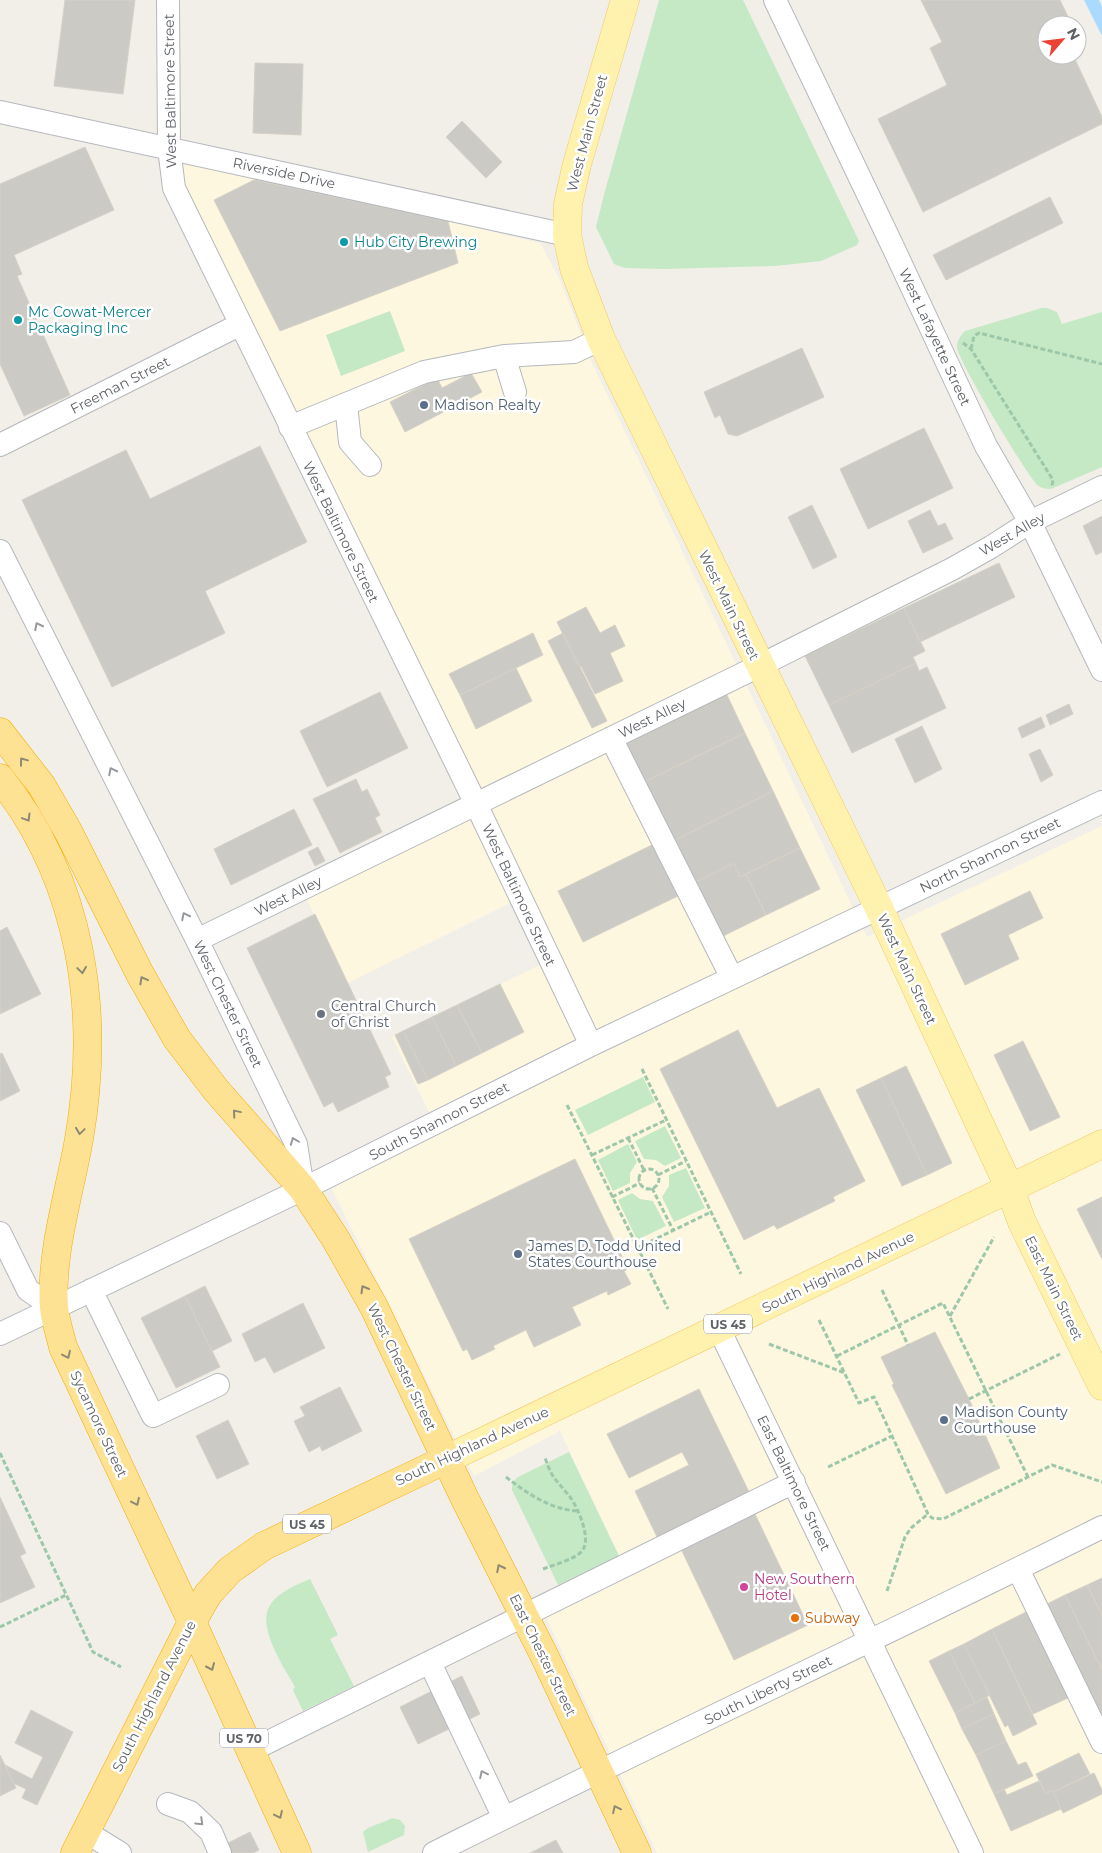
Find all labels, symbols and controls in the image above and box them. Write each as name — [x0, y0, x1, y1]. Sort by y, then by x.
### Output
street label: West Baltimore Street — [160, 13, 180, 169]
north arrow — [1037, 15, 1087, 65]
text: N — [1063, 25, 1084, 43]
street label: West Main Street — [563, 72, 611, 193]
street label: Riverside Drive — [231, 153, 337, 193]
place label: Hub City Brewing — [354, 233, 477, 251]
marker: Hub City Brewing — [338, 236, 350, 248]
street label: West Lafayette Street — [895, 265, 975, 409]
place label: Mc Cowat-Mercer Packaging Inc — [28, 303, 152, 337]
marker: Mc Cowat-Mercer Packaging Inc — [12, 314, 24, 326]
street label: Freeman Street — [67, 352, 173, 418]
place label: Madison Realty — [434, 396, 541, 414]
marker: Madison Realty — [418, 399, 430, 411]
street label: West Baltimore Street — [299, 458, 383, 606]
street label: West Alley — [976, 508, 1048, 560]
street label: West Main Street — [695, 547, 764, 663]
one-way arrow — [34, 623, 44, 632]
street label: West Alley — [615, 694, 689, 742]
one-way arrow — [20, 758, 28, 767]
one-way arrow — [108, 767, 118, 776]
one-way arrow — [21, 813, 31, 822]
street label: North Shannon Street — [917, 813, 1064, 897]
street label: West Baltimore Street — [478, 821, 560, 969]
street label: West Alley — [251, 872, 325, 920]
street label: West Main Street — [873, 911, 941, 1028]
one-way arrow — [181, 912, 191, 921]
street label: West Chester Street — [189, 937, 267, 1071]
one-way arrow — [77, 965, 87, 974]
one-way arrow — [139, 976, 149, 985]
place label: Central Church of Christ — [331, 997, 436, 1031]
marker: Central Church of Christ — [315, 1008, 327, 1020]
street label: South Shannon Street — [366, 1078, 512, 1164]
one-way arrow — [233, 1110, 241, 1119]
one-way arrow — [75, 1128, 86, 1136]
one-way arrow — [290, 1137, 300, 1146]
street label: South Highland Avenue — [759, 1227, 917, 1317]
street label: East Main Street — [1021, 1233, 1087, 1344]
place label: James D. Todd United States Courthouse — [527, 1237, 681, 1271]
marker: James D. Todd United States Courthouse — [512, 1248, 524, 1260]
one-way arrow — [360, 1285, 370, 1294]
street label: West Chester Street — [363, 1300, 441, 1434]
road number: US 45 — [704, 1315, 752, 1334]
one-way arrow — [61, 1350, 71, 1359]
street label: Sycamore Street — [66, 1368, 132, 1480]
street label: South Highland Avenue — [392, 1402, 552, 1490]
place label: Madison County Courthouse — [954, 1403, 1068, 1437]
street label: East Baltimore Street — [753, 1412, 835, 1554]
marker: Madison County Courthouse — [938, 1414, 950, 1426]
one-way arrow — [129, 1497, 140, 1506]
road number: US 45 — [283, 1515, 331, 1534]
one-way arrow — [496, 1564, 506, 1573]
place label: New Southern Hotel — [754, 1570, 855, 1604]
marker: New Southern Hotel — [738, 1581, 750, 1593]
street label: East Chester Street — [506, 1591, 581, 1719]
place label: Subway — [805, 1609, 860, 1627]
marker: Subway — [789, 1612, 801, 1624]
street label: South Highland Avenue — [108, 1617, 200, 1775]
street label: South Liberty Street — [701, 1651, 835, 1729]
one-way arrow — [205, 1662, 216, 1671]
road number: US 70 — [220, 1729, 268, 1748]
one-way arrow — [479, 1770, 489, 1779]
one-way arrow — [612, 1805, 622, 1814]
one-way arrow — [273, 1810, 284, 1819]
one-way arrow — [194, 1816, 203, 1825]

